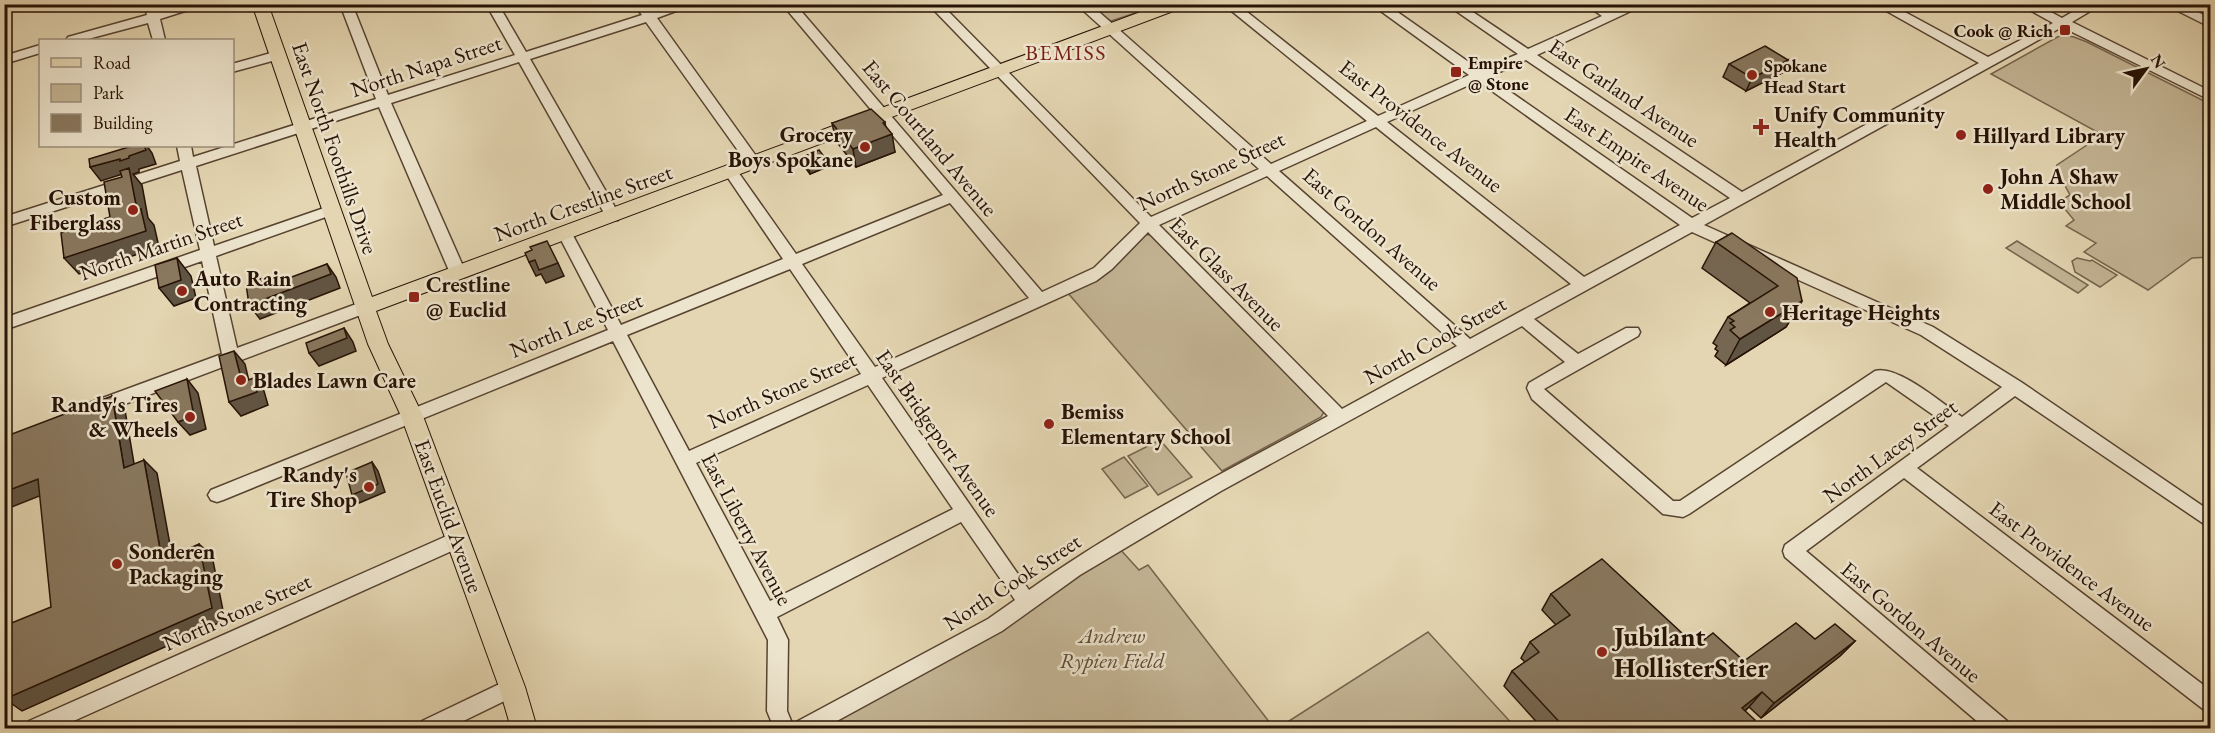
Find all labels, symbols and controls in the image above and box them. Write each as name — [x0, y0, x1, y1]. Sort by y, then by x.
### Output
place label: Cook @ Rich — [1954, 19, 2053, 42]
marker: Cook @ Rich — [2058, 23, 2072, 37]
street label: North Napa Street — [347, 28, 505, 104]
street label: East Garland Avenue — [1543, 32, 1705, 154]
street label: East North Foothills Drive — [285, 38, 385, 258]
district label: BEMISS — [1025, 38, 1107, 67]
legend — [39, 39, 234, 147]
north arrow — [2116, 39, 2176, 99]
text: N — [2146, 50, 2171, 72]
text: Road — [93, 51, 132, 74]
place label: Empire @ Stone — [1468, 51, 1529, 95]
street label: East Providence Avenue — [1333, 53, 1509, 199]
street label: East Courtland Avenue — [856, 54, 1004, 223]
place label: Spokane Head Start — [1764, 54, 1846, 98]
marker: Empire @ Stone — [1449, 65, 1463, 79]
marker: Spokane Head Start — [1745, 68, 1759, 82]
text: Park — [93, 81, 124, 104]
street label: East Empire Avenue — [1559, 100, 1715, 218]
place label: Unify Community Health — [1774, 100, 1945, 154]
text: Building — [93, 111, 153, 134]
marker: Unify Community Health — [1752, 118, 1770, 136]
place label: Grocery Boys Spokane — [728, 120, 853, 174]
place label: Hillyard Library — [1973, 121, 2125, 150]
street label: North Stone Street — [1133, 124, 1289, 218]
marker: Hillyard Library — [1954, 128, 1968, 142]
marker: Grocery Boys Spokane — [858, 140, 872, 154]
street label: North Crestline Street — [490, 157, 676, 249]
street label: East Gordon Avenue — [1297, 161, 1448, 297]
place label: John A Shaw Middle School — [1998, 162, 2131, 216]
marker: John A Shaw Middle School — [1981, 182, 1995, 196]
place label: Custom Fiberglass — [30, 183, 121, 237]
marker: Custom Fiberglass — [126, 203, 140, 217]
street label: North Martin Street — [76, 205, 246, 287]
street label: East Glass Avenue — [1163, 210, 1291, 338]
place label: Auto Rain Contracting — [193, 264, 308, 318]
place label: Crestline @ Euclid — [426, 270, 510, 324]
marker: Auto Rain Contracting — [175, 284, 189, 298]
street label: North Lee Street — [505, 285, 647, 365]
street label: North Cook Street — [1359, 289, 1511, 391]
marker: Crestline @ Euclid — [407, 290, 421, 304]
place label: Heritage Heights — [1782, 298, 1940, 327]
marker: Heritage Heights — [1763, 305, 1777, 319]
street label: North Stone Street — [703, 344, 861, 436]
street label: East Bridgeport Avenue — [869, 344, 1007, 523]
place label: Blades Lawn Care — [253, 366, 416, 395]
marker: Blades Lawn Care — [234, 373, 248, 387]
place label: Randy's Tires & Wheels — [51, 390, 178, 444]
street label: North Lacey Street — [1817, 392, 1963, 510]
place label: Bemiss Elementary School — [1061, 397, 1231, 451]
marker: Randy's Tires & Wheels — [183, 410, 197, 424]
marker: Bemiss Elementary School — [1042, 417, 1056, 431]
street label: East Euclid Avenue — [408, 435, 490, 597]
street label: East Liberty Avenue — [695, 448, 800, 611]
place label: Randy's Tire Shop — [266, 460, 357, 514]
marker: Randy's Tire Shop — [362, 480, 376, 494]
street label: East Providence Avenue — [1983, 494, 2161, 638]
street label: North Cook Street — [938, 527, 1086, 637]
place label: Sonderen Packaging — [129, 537, 224, 591]
street label: East Gordon Avenue — [1835, 555, 1987, 689]
marker: Sonderen Packaging — [110, 557, 124, 571]
street label: North Stone Street — [158, 566, 316, 658]
place label: Jubilant HollisterStier — [1611, 619, 1769, 685]
park label: Andrew Rypien Field — [1059, 621, 1165, 675]
marker: Jubilant HollisterStier — [1595, 645, 1609, 659]

